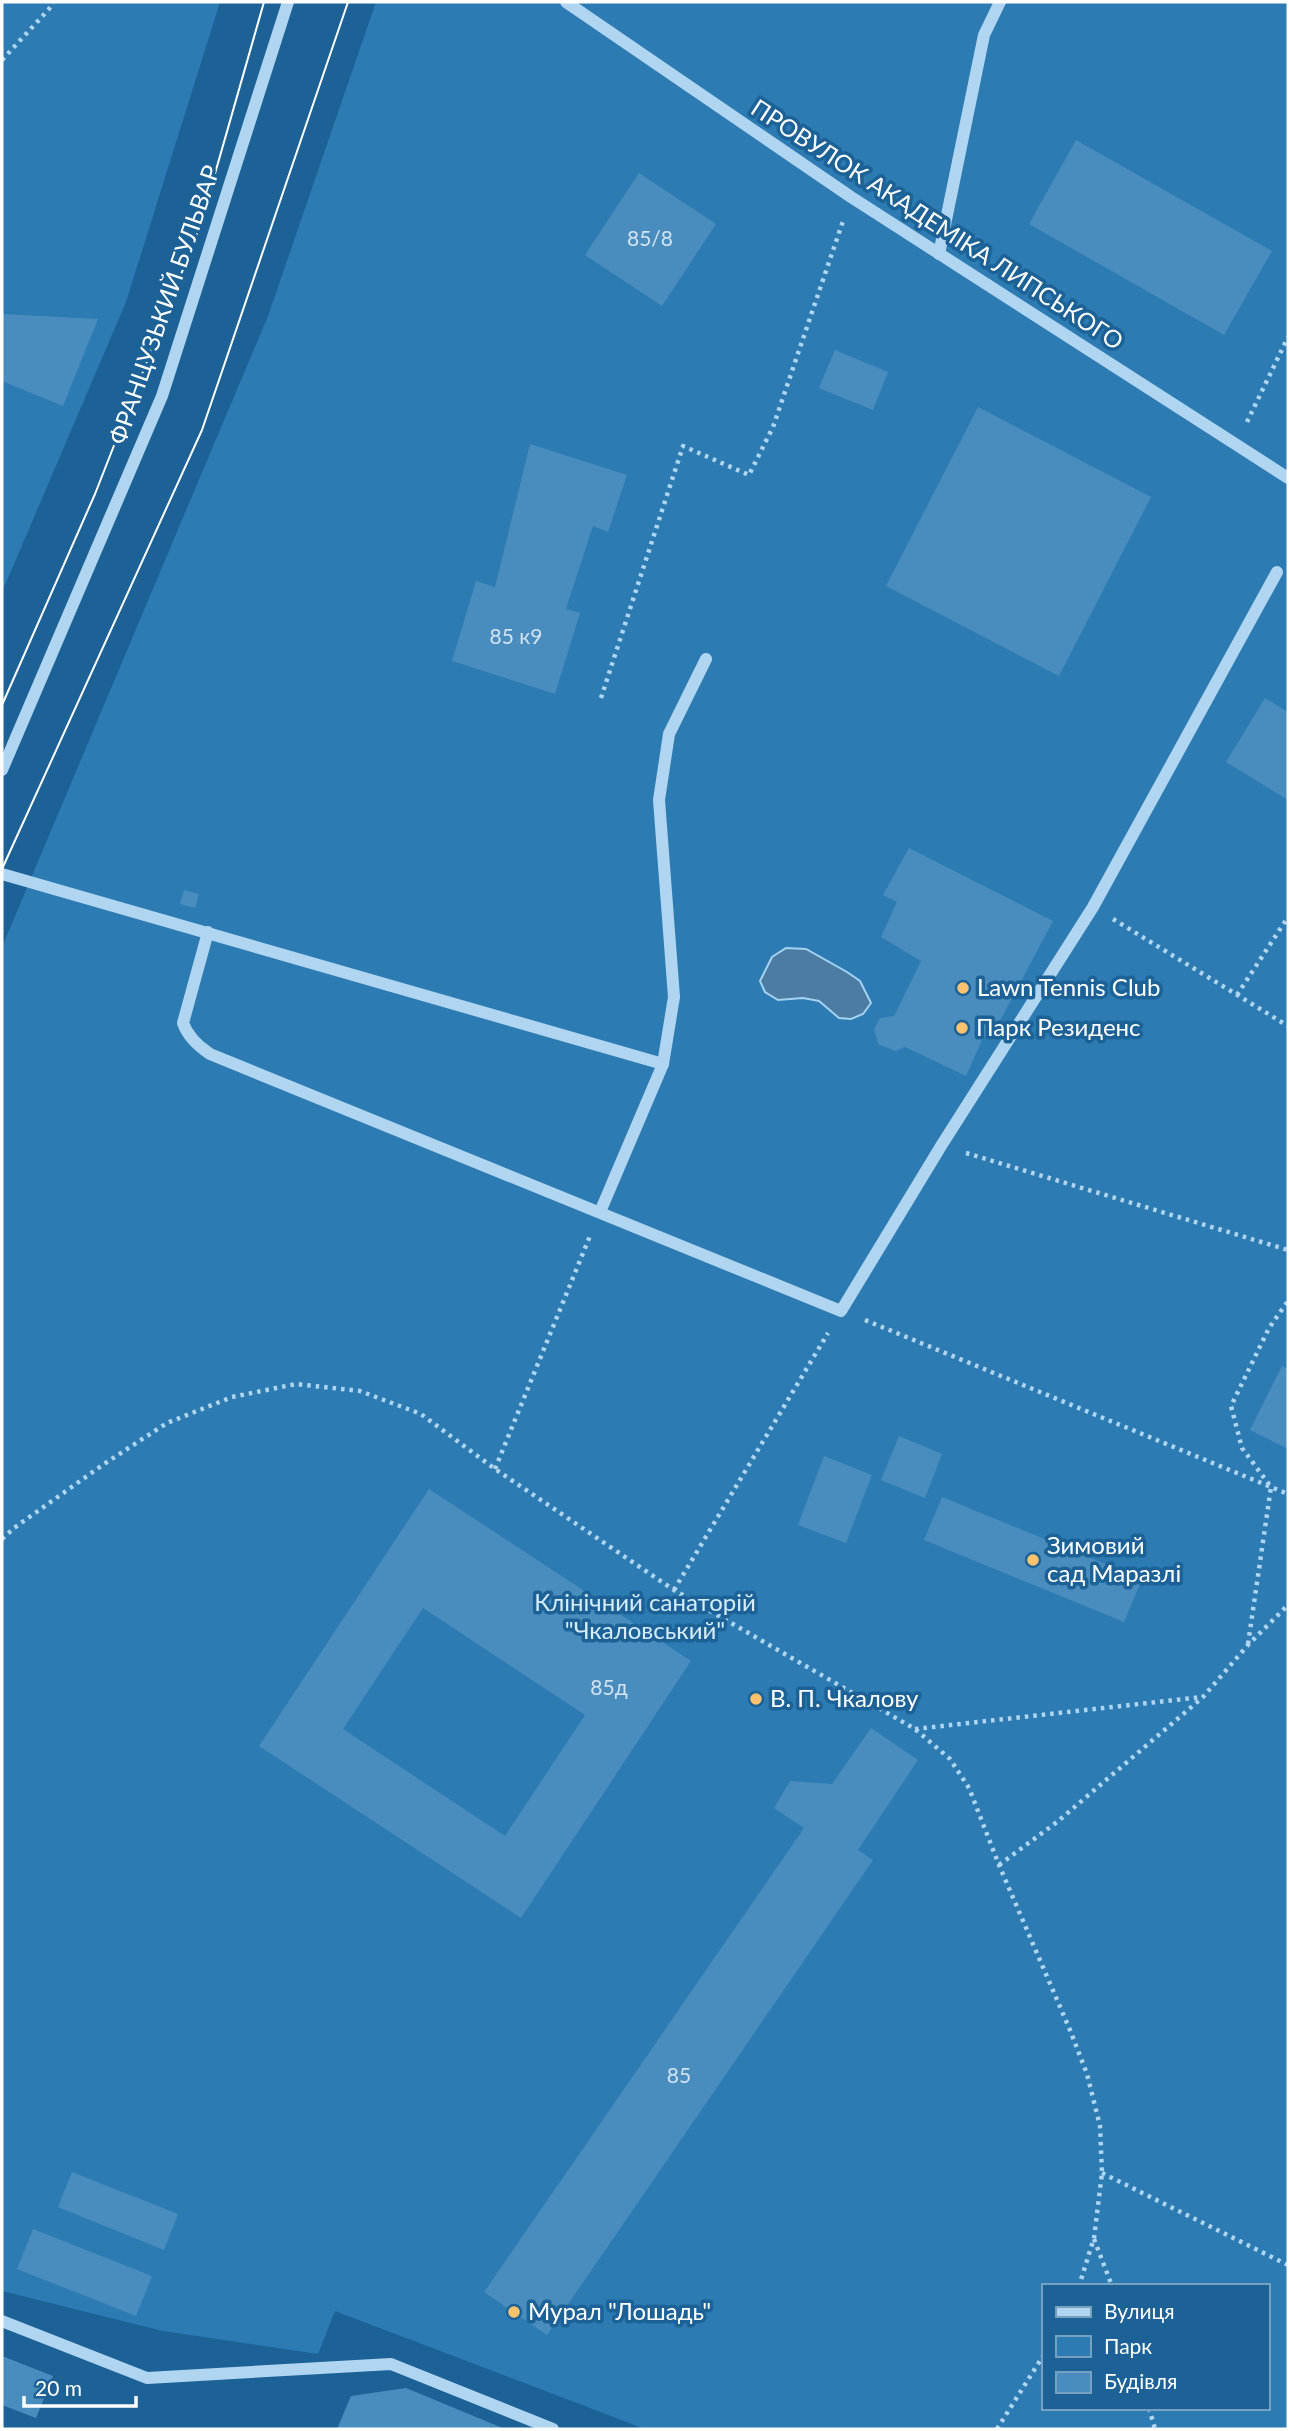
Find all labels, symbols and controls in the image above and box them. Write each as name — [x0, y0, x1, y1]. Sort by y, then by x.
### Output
street label: ПРОВУЛОК АКАДЕМІКА ЛИПСЬКОГО — [746, 92, 1129, 355]
street label: ФРАНЦУЗЬКИЙ БУЛЬВАР — [102, 161, 225, 448]
house number: 85/8 — [627, 225, 673, 250]
house number: 85 к9 — [490, 623, 542, 648]
place label: Lawn Tennis Club — [977, 972, 1160, 1001]
marker: Lawn Tennis Club — [955, 980, 971, 996]
place label: Парк Резиденс — [976, 1012, 1141, 1041]
marker: Парк Резиденс — [954, 1020, 970, 1036]
place label: Зимовий сад Маразлі — [1047, 1530, 1181, 1587]
marker: Зимовий сад Маразлі — [1025, 1552, 1041, 1568]
park label: Клінічний санаторій "Чкаловський" — [534, 1587, 756, 1644]
house number: 85д — [590, 1674, 628, 1699]
place label: В. П. Чкалову — [770, 1683, 919, 1712]
marker: В. П. Чкалову — [748, 1691, 764, 1707]
house number: 85 — [667, 2062, 691, 2087]
legend — [1042, 2284, 1269, 2410]
place label: Мурал "Лошадь" — [528, 2296, 711, 2325]
text: Вулиця — [1104, 2298, 1175, 2323]
marker: Мурал "Лошадь" — [506, 2304, 522, 2320]
text: Парк — [1104, 2333, 1152, 2358]
scale bar — [24, 2364, 136, 2408]
text: Будівля — [1104, 2368, 1177, 2393]
text: 20 m — [35, 2375, 82, 2400]

